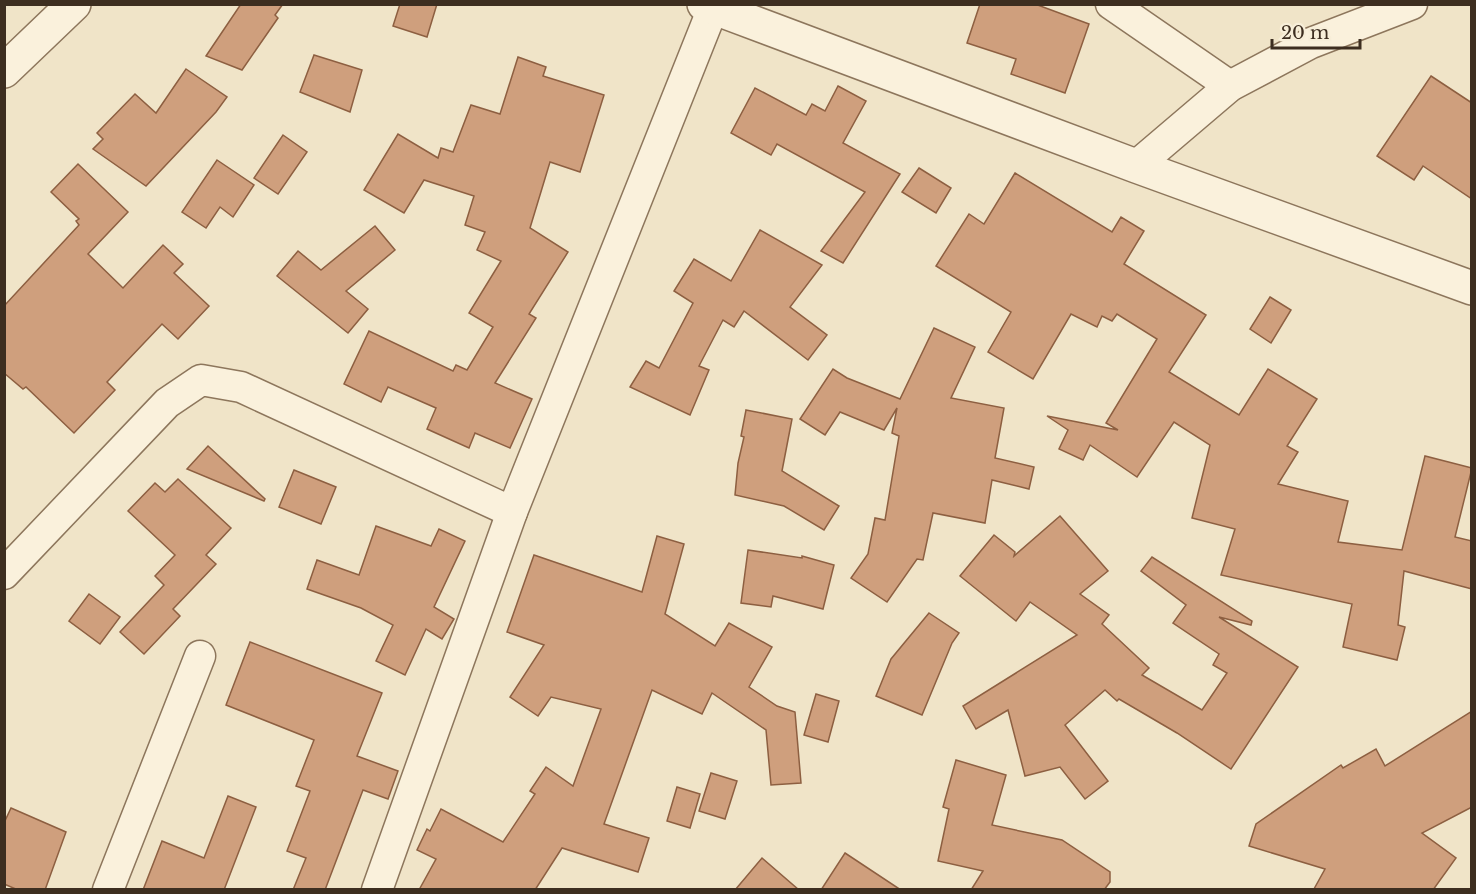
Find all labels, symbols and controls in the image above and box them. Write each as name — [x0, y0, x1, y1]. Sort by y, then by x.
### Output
scale bar — [1272, 12, 1360, 50]
text: 20 m — [1281, 22, 1329, 44]

